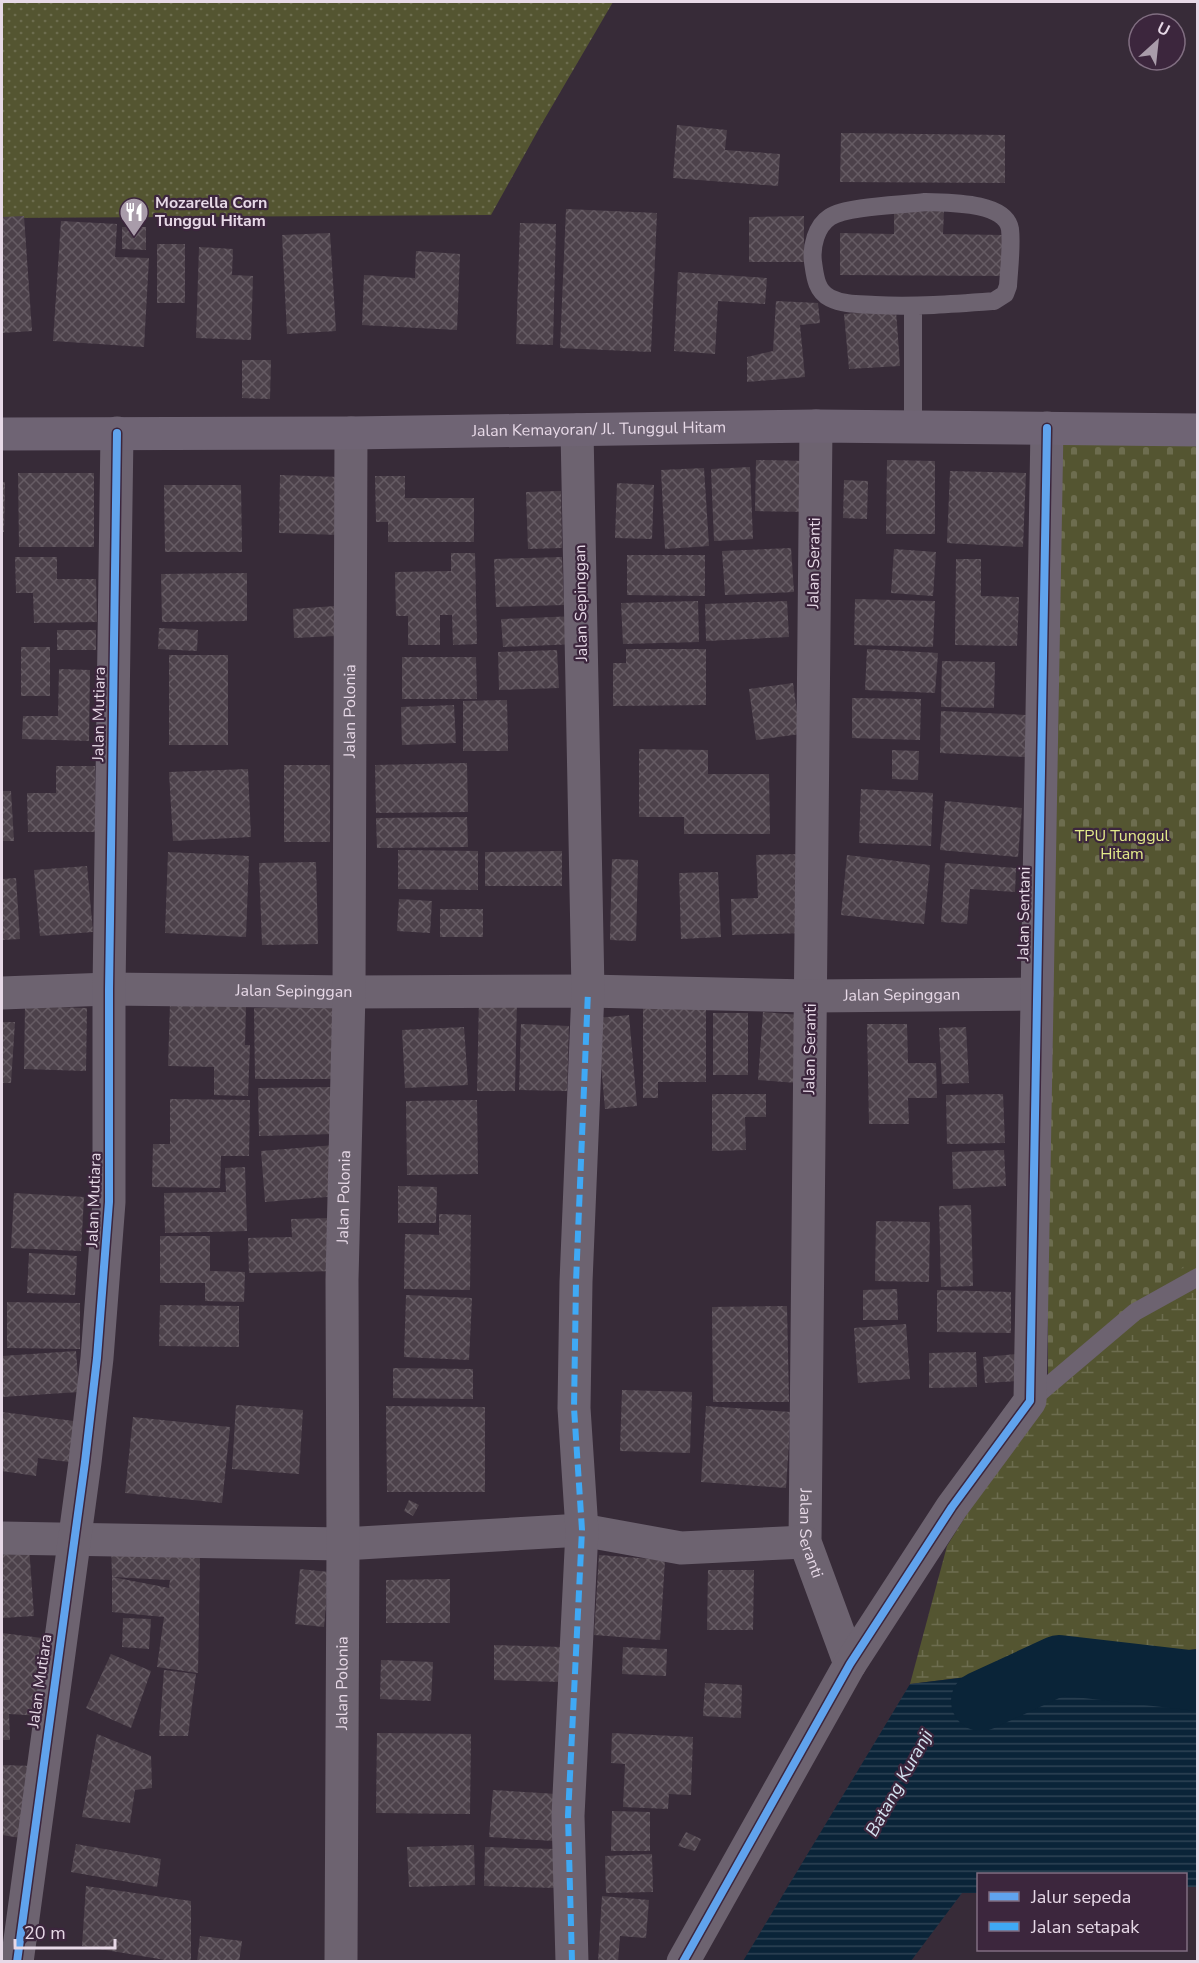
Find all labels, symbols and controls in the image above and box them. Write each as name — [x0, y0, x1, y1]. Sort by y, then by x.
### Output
north arrow — [1127, 12, 1187, 72]
text: U — [1153, 17, 1174, 42]
place label: Mozarella Corn Tunggul Hitam — [155, 192, 267, 232]
restaurant icon: Mozarella Corn Tunggul Hitam — [118, 196, 150, 238]
street label: Jalan Kemayoran/ Jl. Tunggul Hitam — [471, 416, 726, 442]
street label: Jalan Seranti — [802, 517, 826, 610]
street label: Jalan Sepinggan — [569, 544, 593, 663]
street label: Jalan Polonia — [339, 664, 361, 759]
street label: Jalan Mutiara — [87, 666, 111, 763]
park label: TPU Tunggul Hitam — [1075, 825, 1170, 865]
street label: Jalan Sentani — [1012, 867, 1036, 962]
street label: Jalan Sepinggan — [234, 980, 353, 1003]
street label: Jalan Sepinggan — [842, 984, 960, 1007]
street label: Jalan Seranti — [798, 1003, 822, 1096]
street label: Jalan Polonia — [332, 1150, 356, 1245]
street label: Jalan Mutiara — [81, 1152, 107, 1249]
street label: Jalan Seranti — [793, 1487, 828, 1581]
street label: Jalan Mutiara — [22, 1633, 57, 1730]
street label: Jalan Polonia — [331, 1636, 354, 1731]
water label: Batang Kuranji — [860, 1725, 939, 1841]
legend — [977, 1873, 1187, 1951]
text: Jalur sepeda — [1030, 1885, 1131, 1909]
scale bar — [15, 1912, 116, 1950]
text: Jalan setapak — [1030, 1915, 1140, 1939]
text: 20 m — [24, 1921, 66, 1945]

